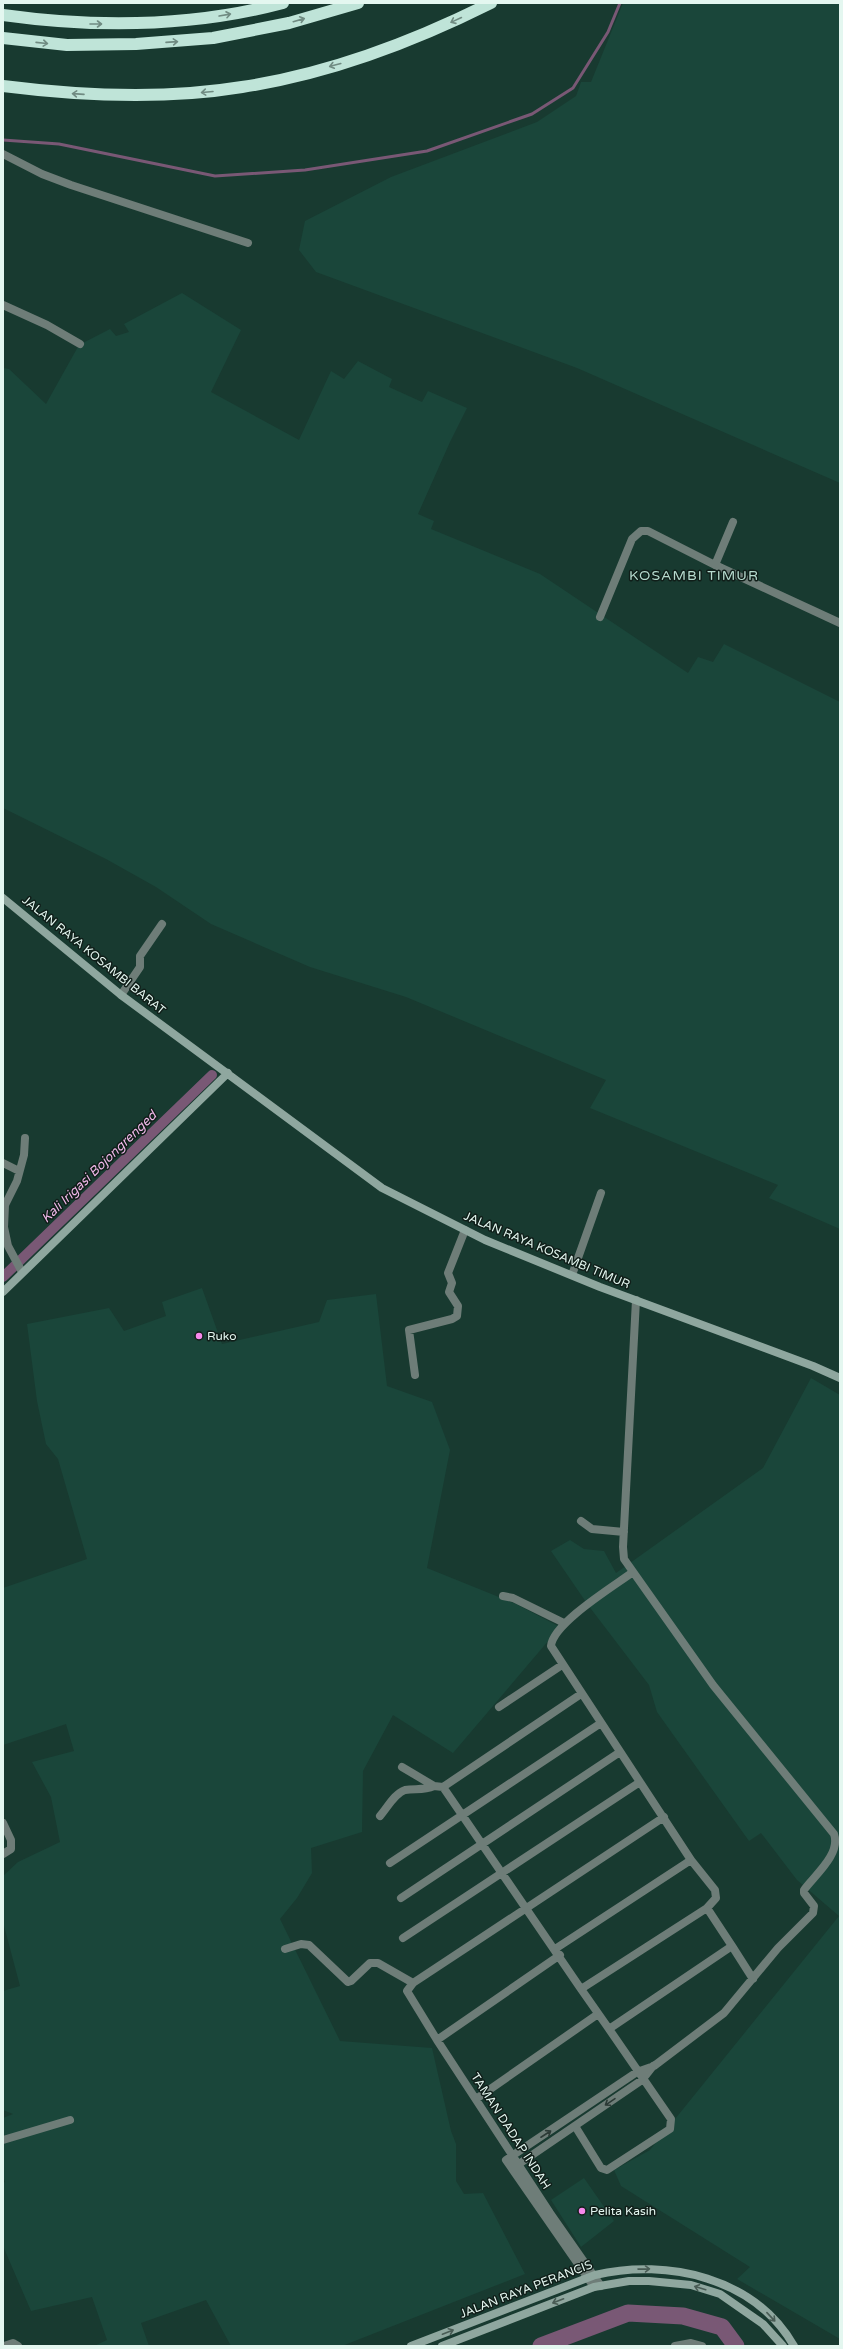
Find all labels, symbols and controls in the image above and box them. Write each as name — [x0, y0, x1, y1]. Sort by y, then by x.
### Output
one-way arrow — [219, 10, 232, 18]
one-way arrow — [293, 16, 306, 23]
one-way arrow — [451, 17, 463, 24]
one-way arrow — [89, 20, 102, 27]
one-way arrow — [165, 38, 178, 45]
one-way arrow — [35, 39, 48, 46]
one-way arrow — [328, 62, 341, 69]
one-way arrow — [201, 88, 214, 95]
one-way arrow — [72, 90, 85, 97]
district label: KOSAMBI TIMUR — [629, 567, 759, 584]
street label: JALAN RAYA KOSAMBI BARAT — [20, 893, 169, 1018]
water label: Kali Irigasi Bojongrenged — [38, 1107, 161, 1226]
street label: JALAN RAYA KOSAMBI TIMUR — [462, 1209, 632, 1291]
place label: Ruko — [207, 1329, 237, 1343]
marker: Ruko — [194, 1331, 204, 1341]
street label: TAMAN DADAP INDAH — [468, 2070, 554, 2192]
one-way arrow — [605, 2098, 616, 2106]
one-way arrow — [541, 2129, 552, 2138]
place label: Pelita Kasih — [590, 2204, 656, 2218]
marker: Pelita Kasih — [577, 2206, 587, 2216]
street label: JALAN RAYA PERANCIS — [458, 2257, 594, 2321]
one-way arrow — [637, 2266, 650, 2273]
one-way arrow — [694, 2284, 707, 2291]
one-way arrow — [552, 2298, 564, 2306]
one-way arrow — [766, 2312, 776, 2322]
one-way arrow — [441, 2328, 453, 2336]

